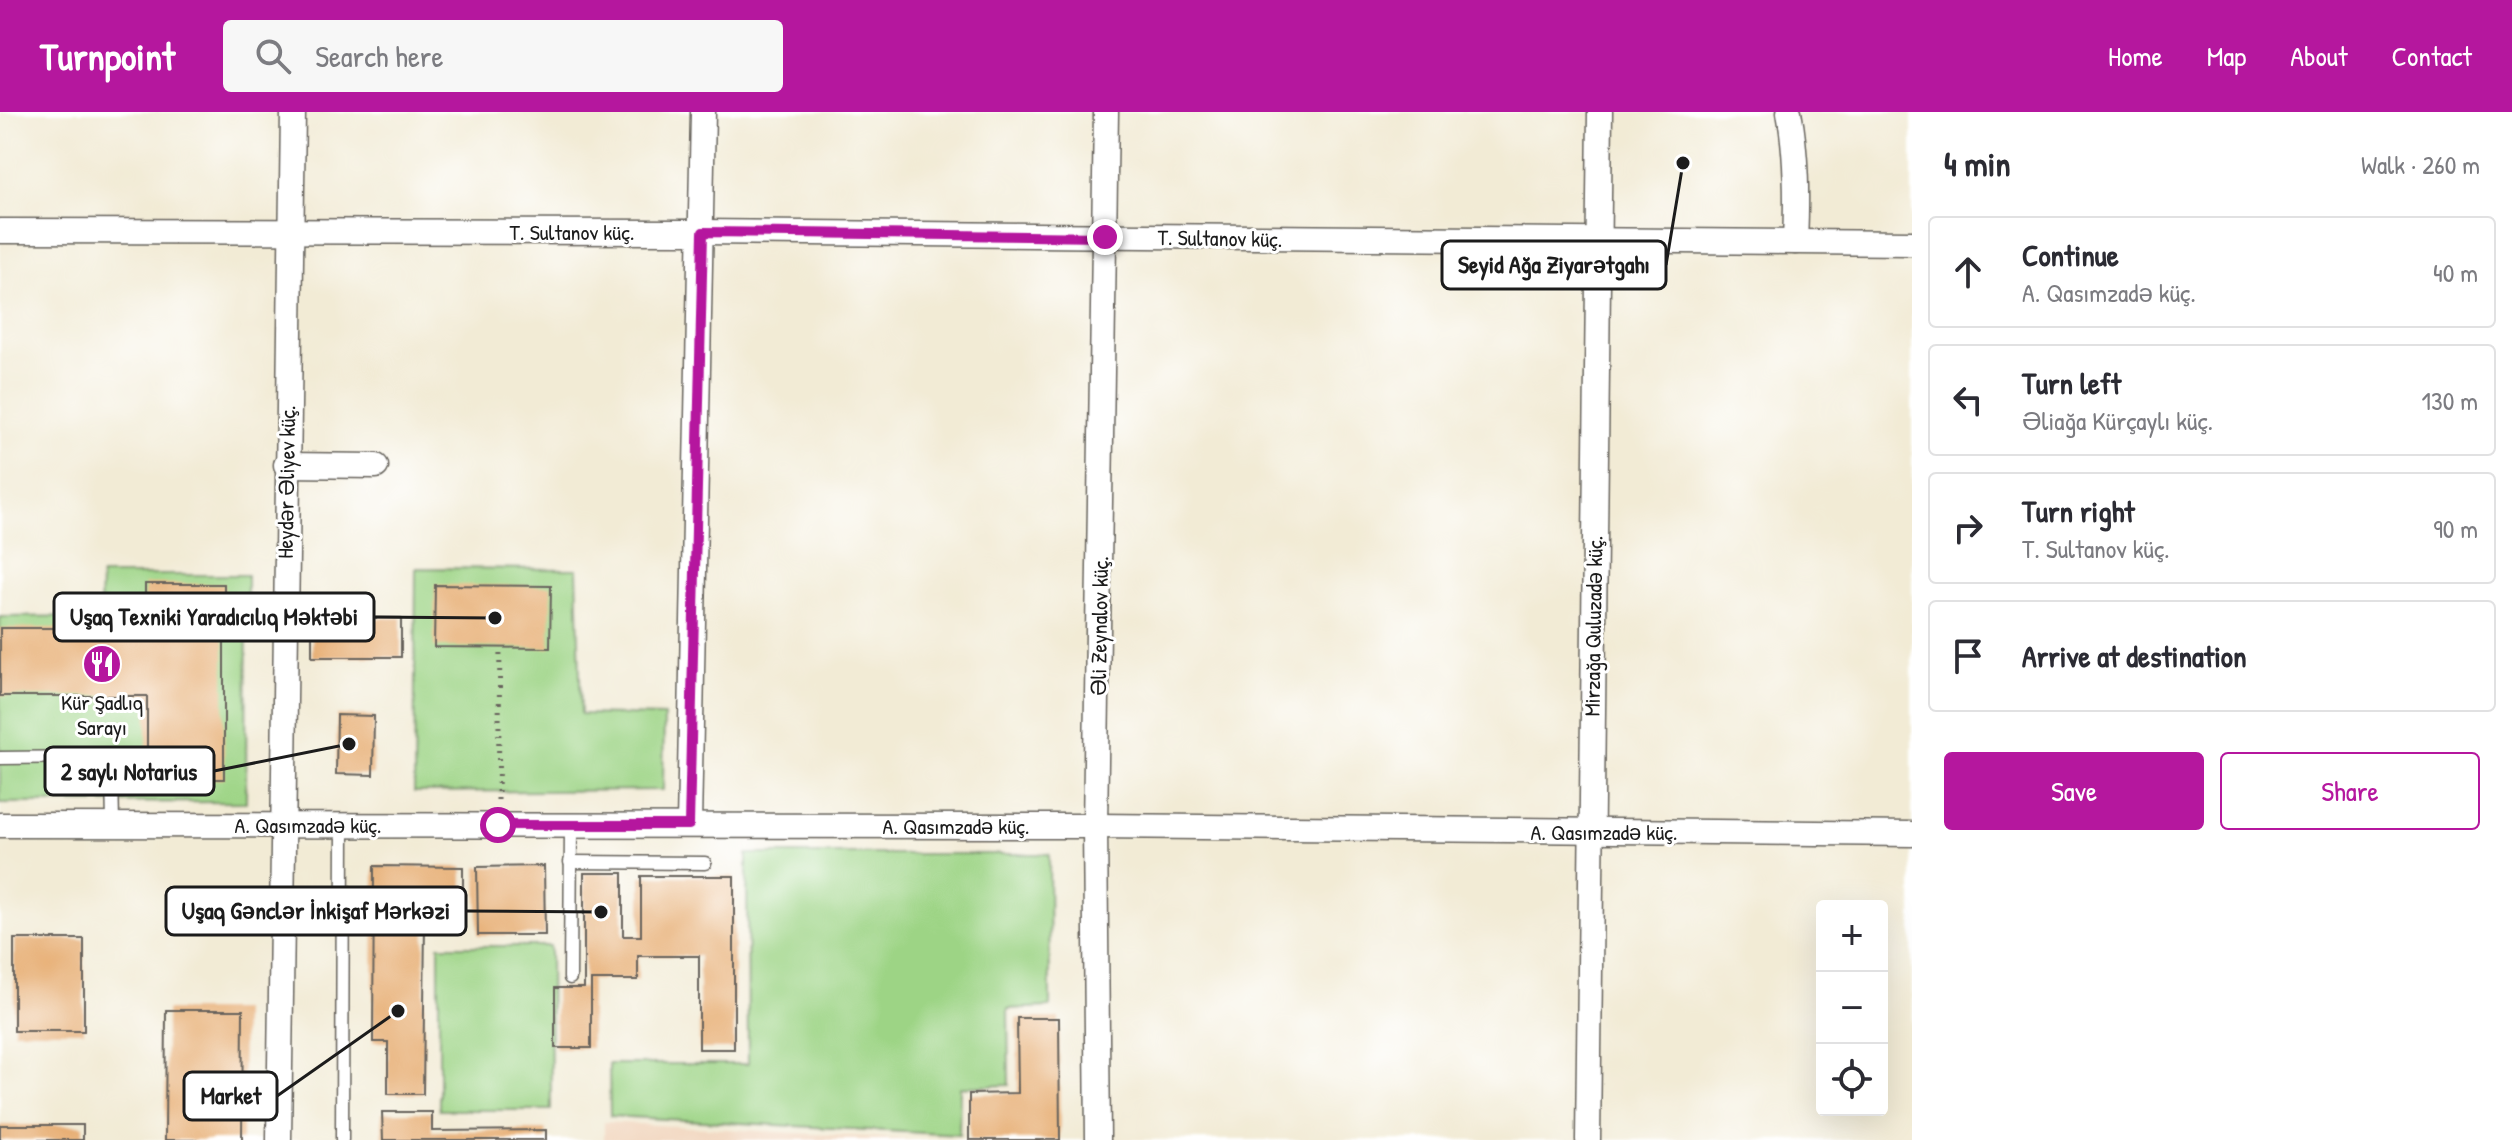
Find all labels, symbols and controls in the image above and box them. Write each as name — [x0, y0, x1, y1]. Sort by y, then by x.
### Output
search box — [223, 20, 783, 92]
text: Turnpoint — [40, 30, 175, 82]
icon: search — [251, 34, 295, 78]
text: Search here — [315, 36, 443, 76]
text: Home — [2108, 37, 2163, 75]
text: Map — [2207, 37, 2246, 75]
text: About — [2290, 37, 2348, 75]
text: Contact — [2392, 37, 2472, 75]
text: 4 min — [1944, 141, 2011, 187]
text: Walk · 260 m — [2361, 147, 2480, 182]
street label: T. Sultanov küç. — [510, 217, 634, 247]
route end — [1087, 219, 1123, 255]
street label: T. Sultanov küç. — [1157, 222, 1283, 254]
text: Continue — [2022, 235, 2119, 275]
callout: Seyid Ağa Ziyarətgahı — [1442, 241, 1666, 289]
text: Seyid Ağa Ziyarətgahı — [1458, 248, 1650, 281]
icon: ahead — [1946, 250, 1990, 294]
text: 40 m — [2433, 255, 2478, 290]
text: A. Qasımzadə küç. — [2022, 275, 2196, 310]
text: Turn left — [2022, 363, 2121, 403]
icon: left — [1946, 378, 1990, 422]
text: 130 m — [2422, 383, 2478, 418]
text: Əliağa Kürçaylı küç. — [2022, 403, 2213, 438]
street label: Heydər Əliyev küç. — [270, 405, 302, 559]
text: Turn right — [2022, 491, 2135, 531]
icon: right — [1946, 506, 1990, 550]
text: 90 m — [2433, 511, 2478, 546]
text: T. Sultanov küç. — [2022, 531, 2170, 566]
street label: Mirzağa Quluzadə küç. — [1576, 535, 1610, 717]
street label: Əli Zeynalov küç. — [1083, 556, 1115, 696]
callout: Uşaq Texniki Yaradıcılıq Məktəbi — [54, 593, 374, 641]
text: Uşaq Texniki Yaradıcılıq Məktəbi — [70, 600, 358, 633]
icon: arrive — [1946, 634, 1990, 678]
text: Arrive at destination — [2022, 636, 2247, 676]
restaurant icon: Kür Şadlıq Sarayı — [81, 643, 123, 685]
place label: Kür Şadlıq Sarayı — [61, 687, 143, 742]
callout: 2 saylı Notarius — [45, 747, 214, 795]
button: Save — [1944, 752, 2204, 830]
button: Share — [2220, 752, 2480, 830]
text: 2 saylı Notarius — [61, 755, 197, 788]
route start — [480, 807, 516, 843]
street label: A. Qasımzadə küç. — [235, 810, 382, 840]
street label: A. Qasımzadə küç. — [883, 811, 1030, 841]
street label: A. Qasımzadə küç. — [1531, 817, 1678, 847]
callout: Uşaq Gənclər İnkişaf Mərkəzi — [166, 887, 466, 935]
text: Uşaq Gənclər İnkişaf Mərkəzi — [182, 894, 450, 927]
map controls — [1816, 900, 1888, 1116]
button: + — [1816, 900, 1888, 972]
button: − — [1816, 972, 1888, 1044]
button: locate — [1816, 1044, 1888, 1116]
callout: Market — [184, 1072, 277, 1120]
text: Market — [201, 1079, 262, 1111]

